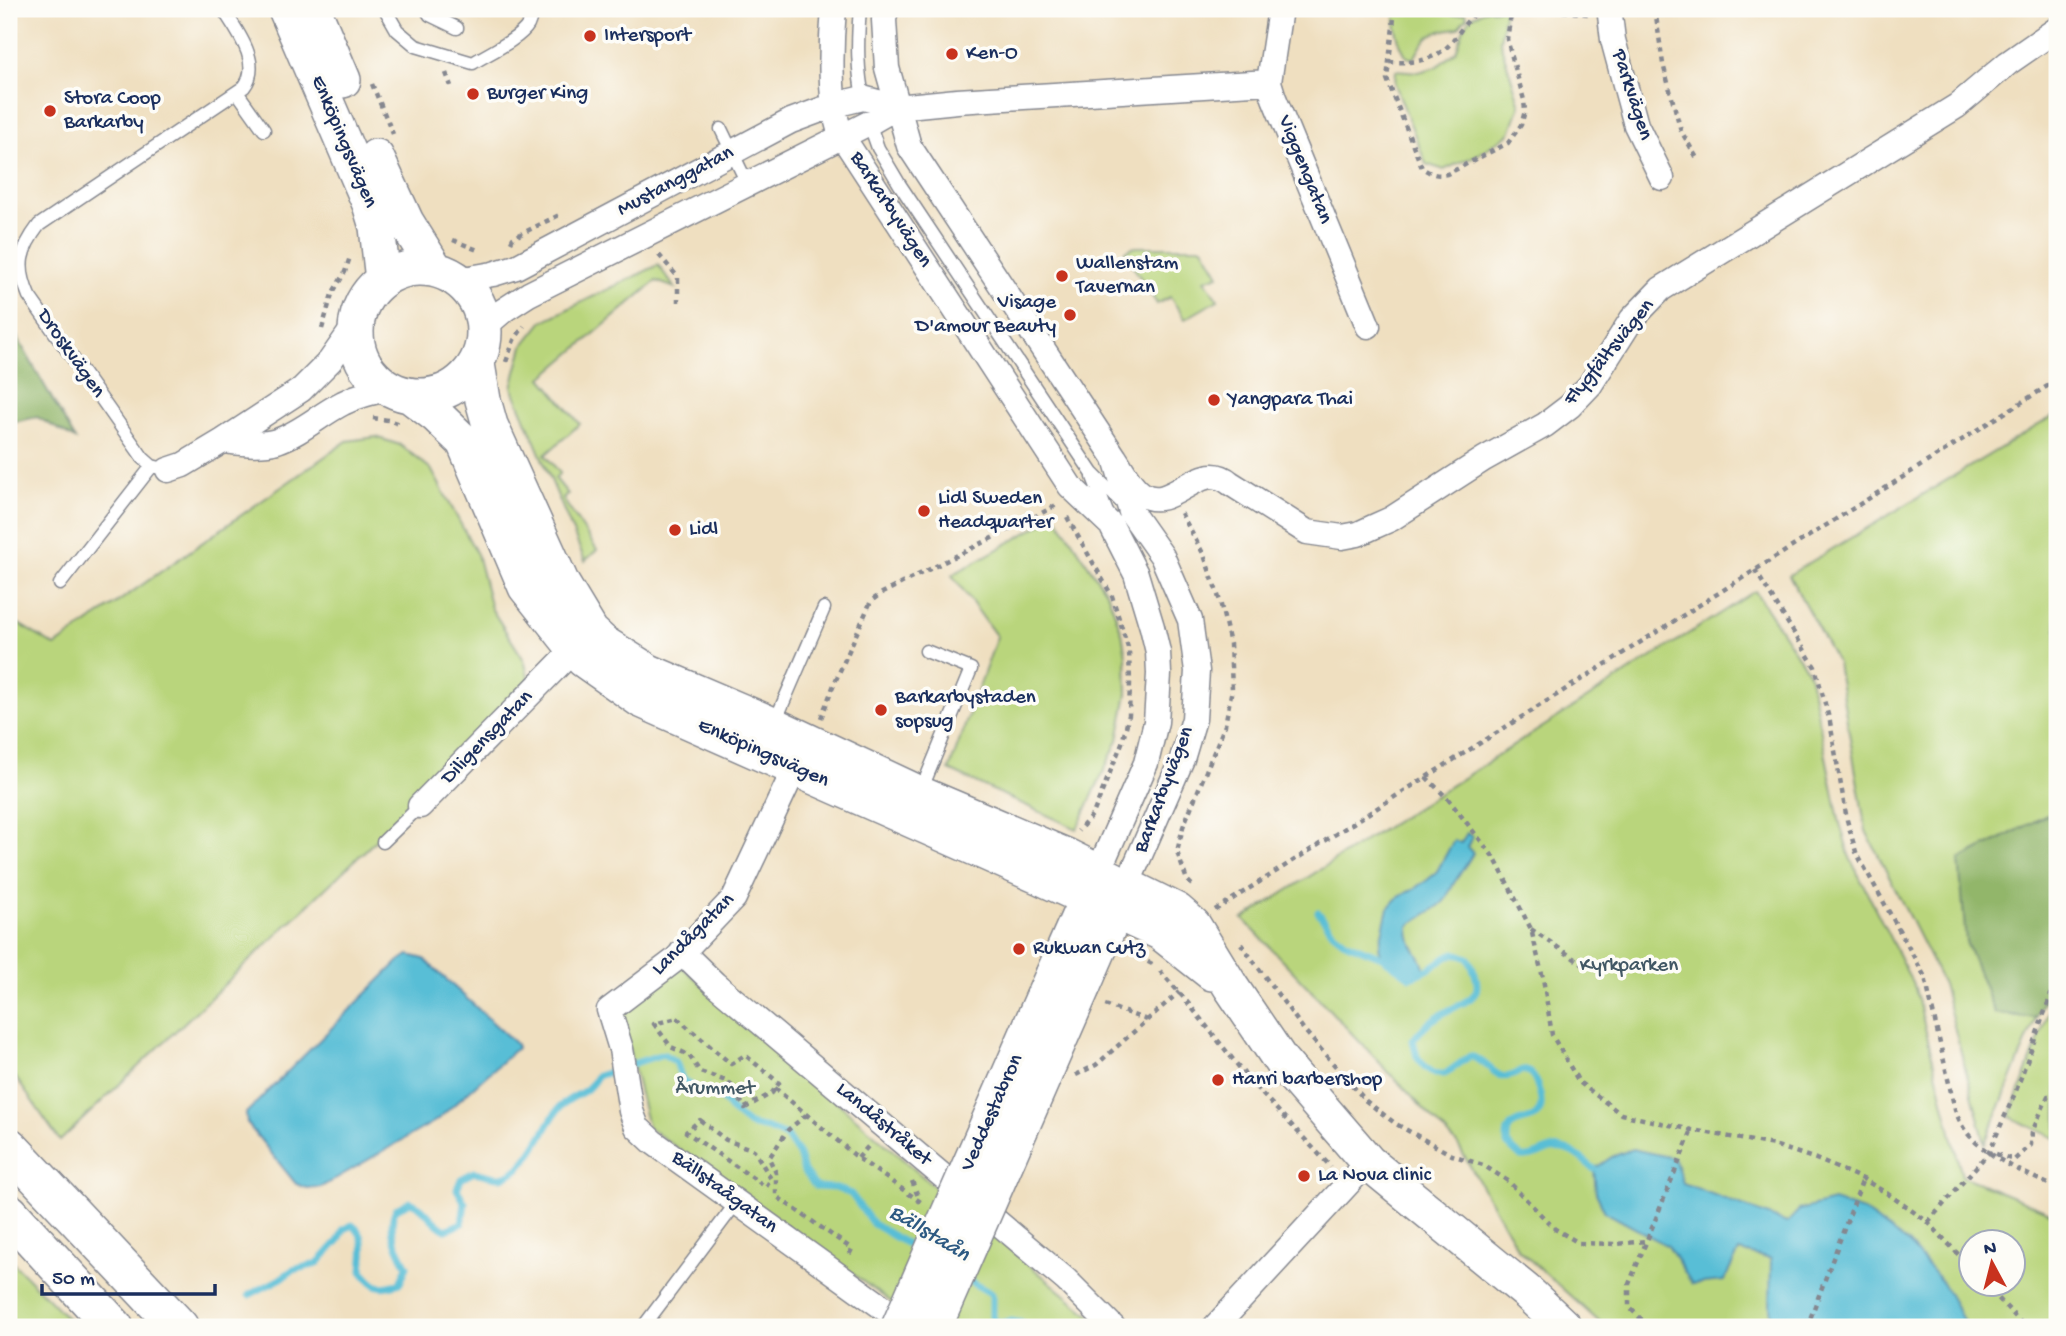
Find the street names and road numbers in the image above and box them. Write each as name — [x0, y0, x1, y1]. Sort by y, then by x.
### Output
street label: Parkvägen — [1604, 46, 1657, 143]
street label: Enköpingsvägen — [304, 72, 382, 212]
street label: Viggengatan — [1271, 111, 1337, 228]
street label: Mustanggatan — [614, 141, 738, 223]
street label: Barkarbyvägen — [843, 146, 937, 273]
street label: Flygfältsvägen — [1559, 294, 1661, 412]
street label: Droskvägen — [29, 303, 110, 403]
street label: Diligensgatan — [435, 686, 539, 792]
street label: Enköpingsvägen — [693, 714, 833, 794]
street label: Barkarbyvägen — [1129, 723, 1201, 858]
street label: Landågatan — [647, 888, 741, 982]
street label: Veddestabron — [956, 1051, 1030, 1176]
street label: Landåstråket — [830, 1078, 938, 1174]
street label: Bällstaågatan — [665, 1146, 782, 1240]

